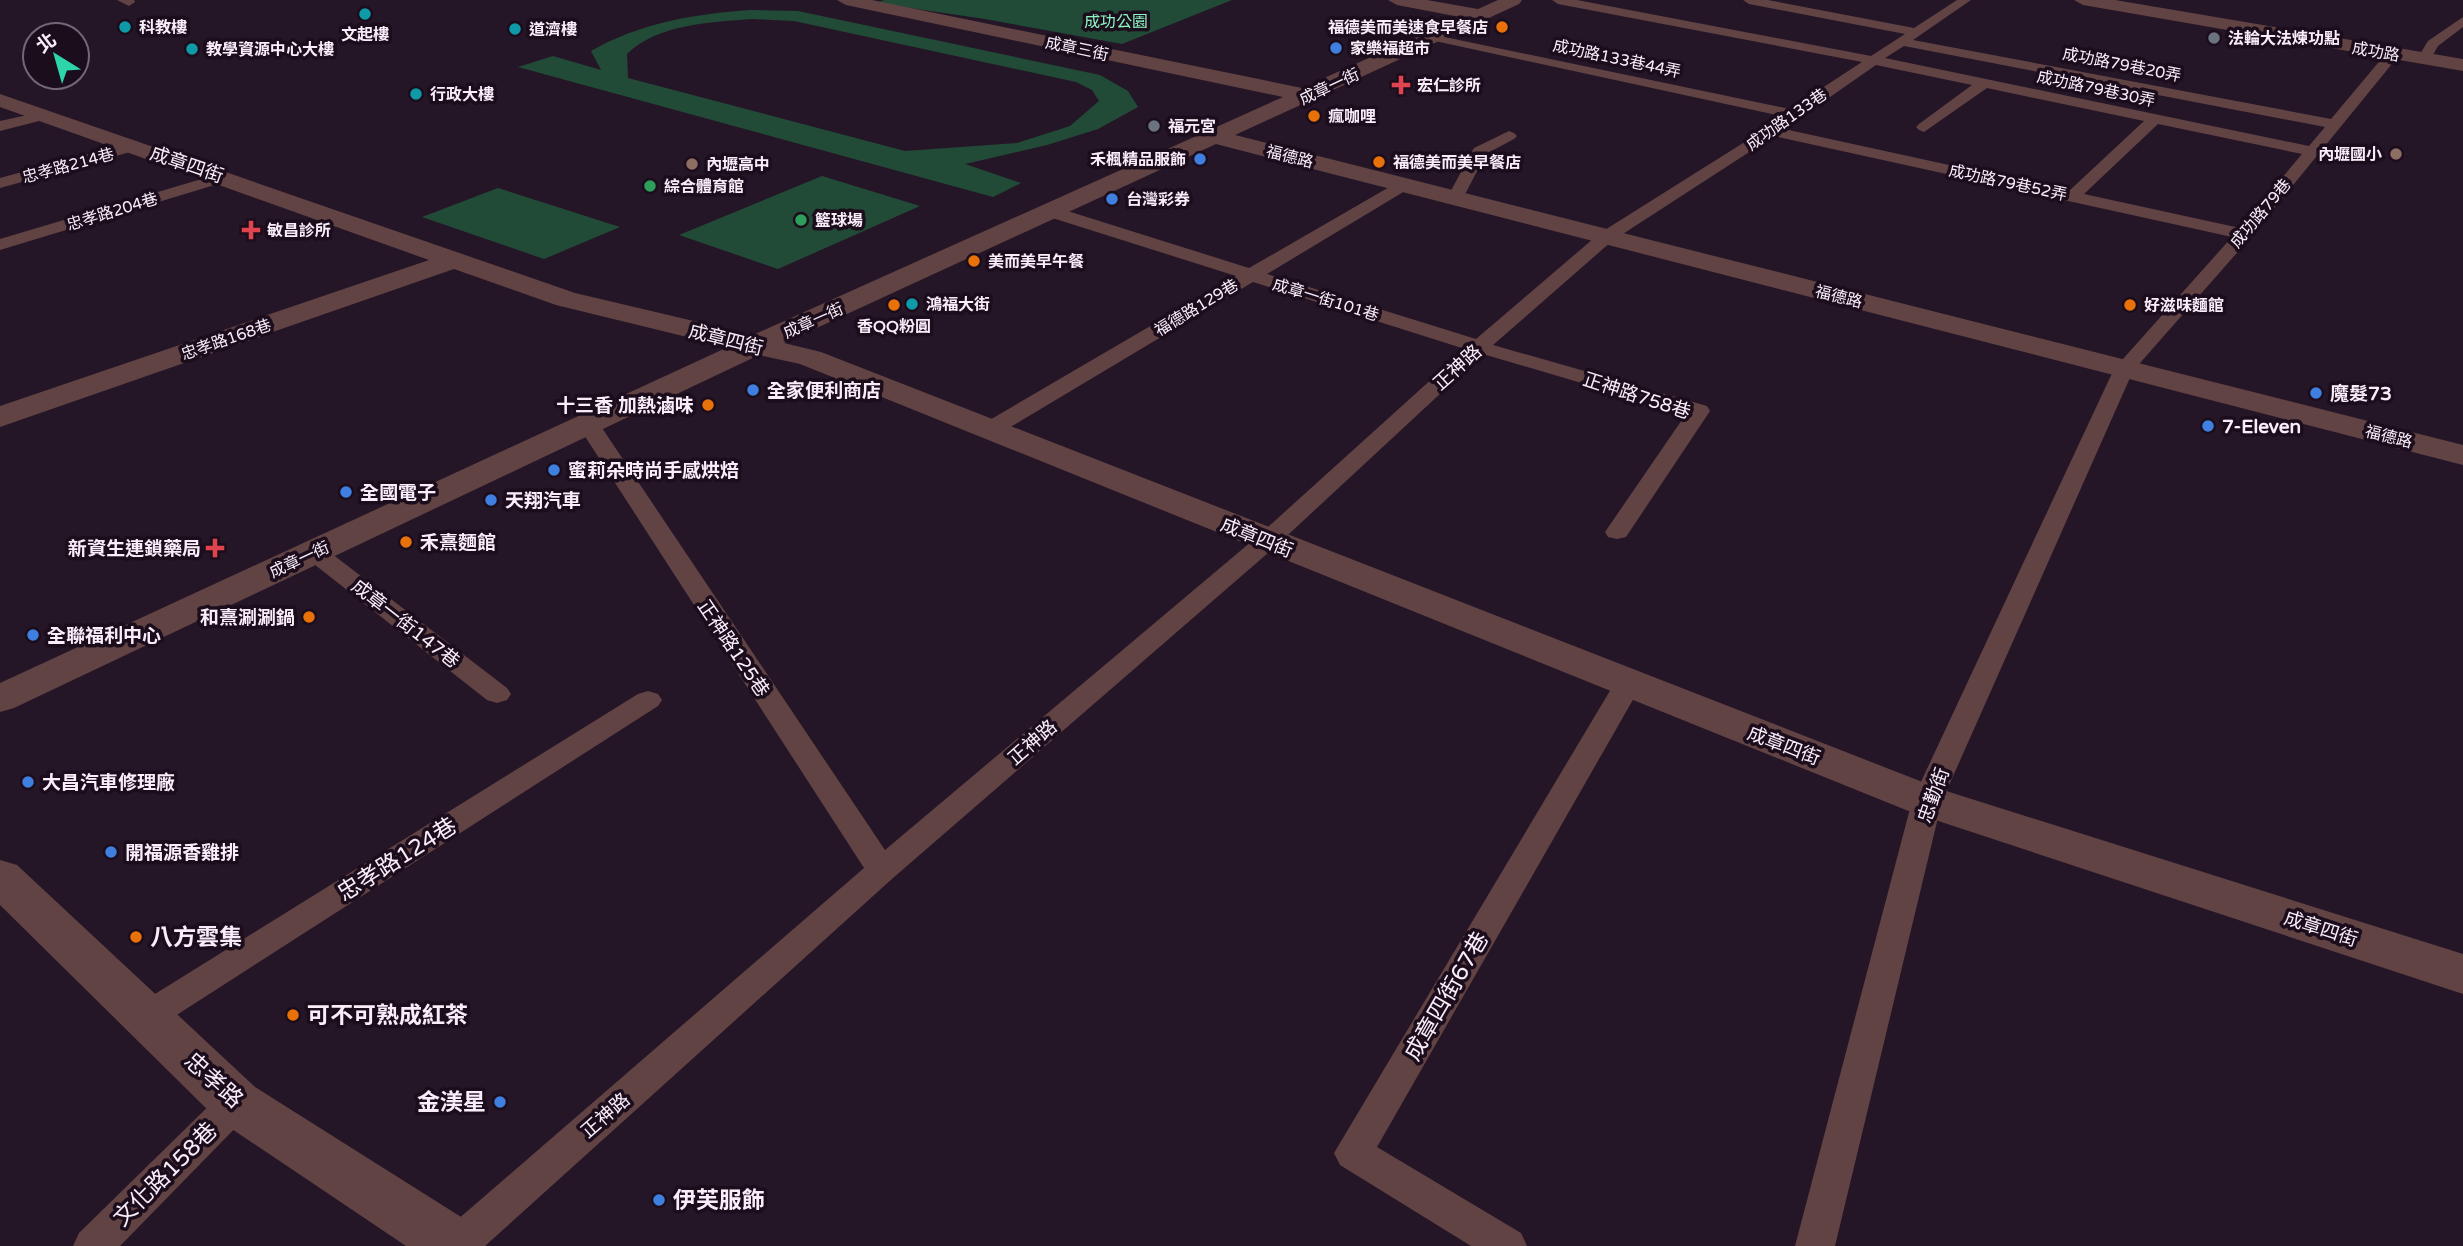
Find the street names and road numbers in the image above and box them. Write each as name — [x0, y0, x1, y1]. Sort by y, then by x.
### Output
street label: 成章三街 — [1043, 33, 1110, 65]
street label: 成功路133巷44弄 — [1551, 36, 1683, 82]
street label: 成功路 — [2350, 38, 2401, 66]
street label: 成功路79巷20弄 — [2061, 44, 2183, 86]
street label: 成章一街 — [1296, 64, 1363, 109]
street label: 成功路79巷30弄 — [2035, 67, 2157, 111]
street label: 成功路133巷 — [1742, 85, 1831, 155]
street label: 福德路 — [1264, 141, 1315, 172]
street label: 成章四街 — [147, 142, 226, 188]
street label: 忠孝路214巷 — [20, 144, 116, 188]
street label: 成功路79巷52弄 — [1947, 161, 2069, 205]
street label: 成功路79巷 — [2226, 175, 2295, 252]
street label: 忠孝路204巷 — [64, 189, 160, 235]
street label: 成章一街101巷 — [1270, 274, 1381, 326]
street label: 福德路129巷 — [1151, 275, 1242, 341]
street label: 福德路 — [1813, 281, 1864, 312]
street label: 成章一街 — [780, 299, 847, 343]
street label: 忠孝路168巷 — [179, 315, 274, 365]
street label: 成章四街 — [686, 320, 765, 360]
street label: 正神路 — [1429, 340, 1486, 395]
street label: 正神路758巷 — [1580, 368, 1693, 424]
street label: 福德路 — [2363, 421, 2414, 452]
street label: 成章四街 — [1217, 513, 1296, 562]
street label: 成章一街 — [266, 537, 333, 582]
street label: 成章一街147巷 — [347, 575, 464, 673]
street label: 正神路125巷 — [693, 596, 774, 701]
street label: 正神路 — [1004, 716, 1061, 770]
street label: 成章四街 — [1744, 722, 1823, 770]
street label: 忠勤街 — [1914, 765, 1954, 826]
street label: 忠孝路124巷 — [333, 812, 462, 908]
street label: 成章四街 — [2281, 907, 2360, 951]
street label: 成章四街67巷 — [1399, 927, 1495, 1066]
street label: 忠孝路 — [178, 1047, 248, 1114]
street label: 正神路 — [577, 1089, 634, 1143]
street label: 文化路158巷 — [108, 1117, 223, 1232]

